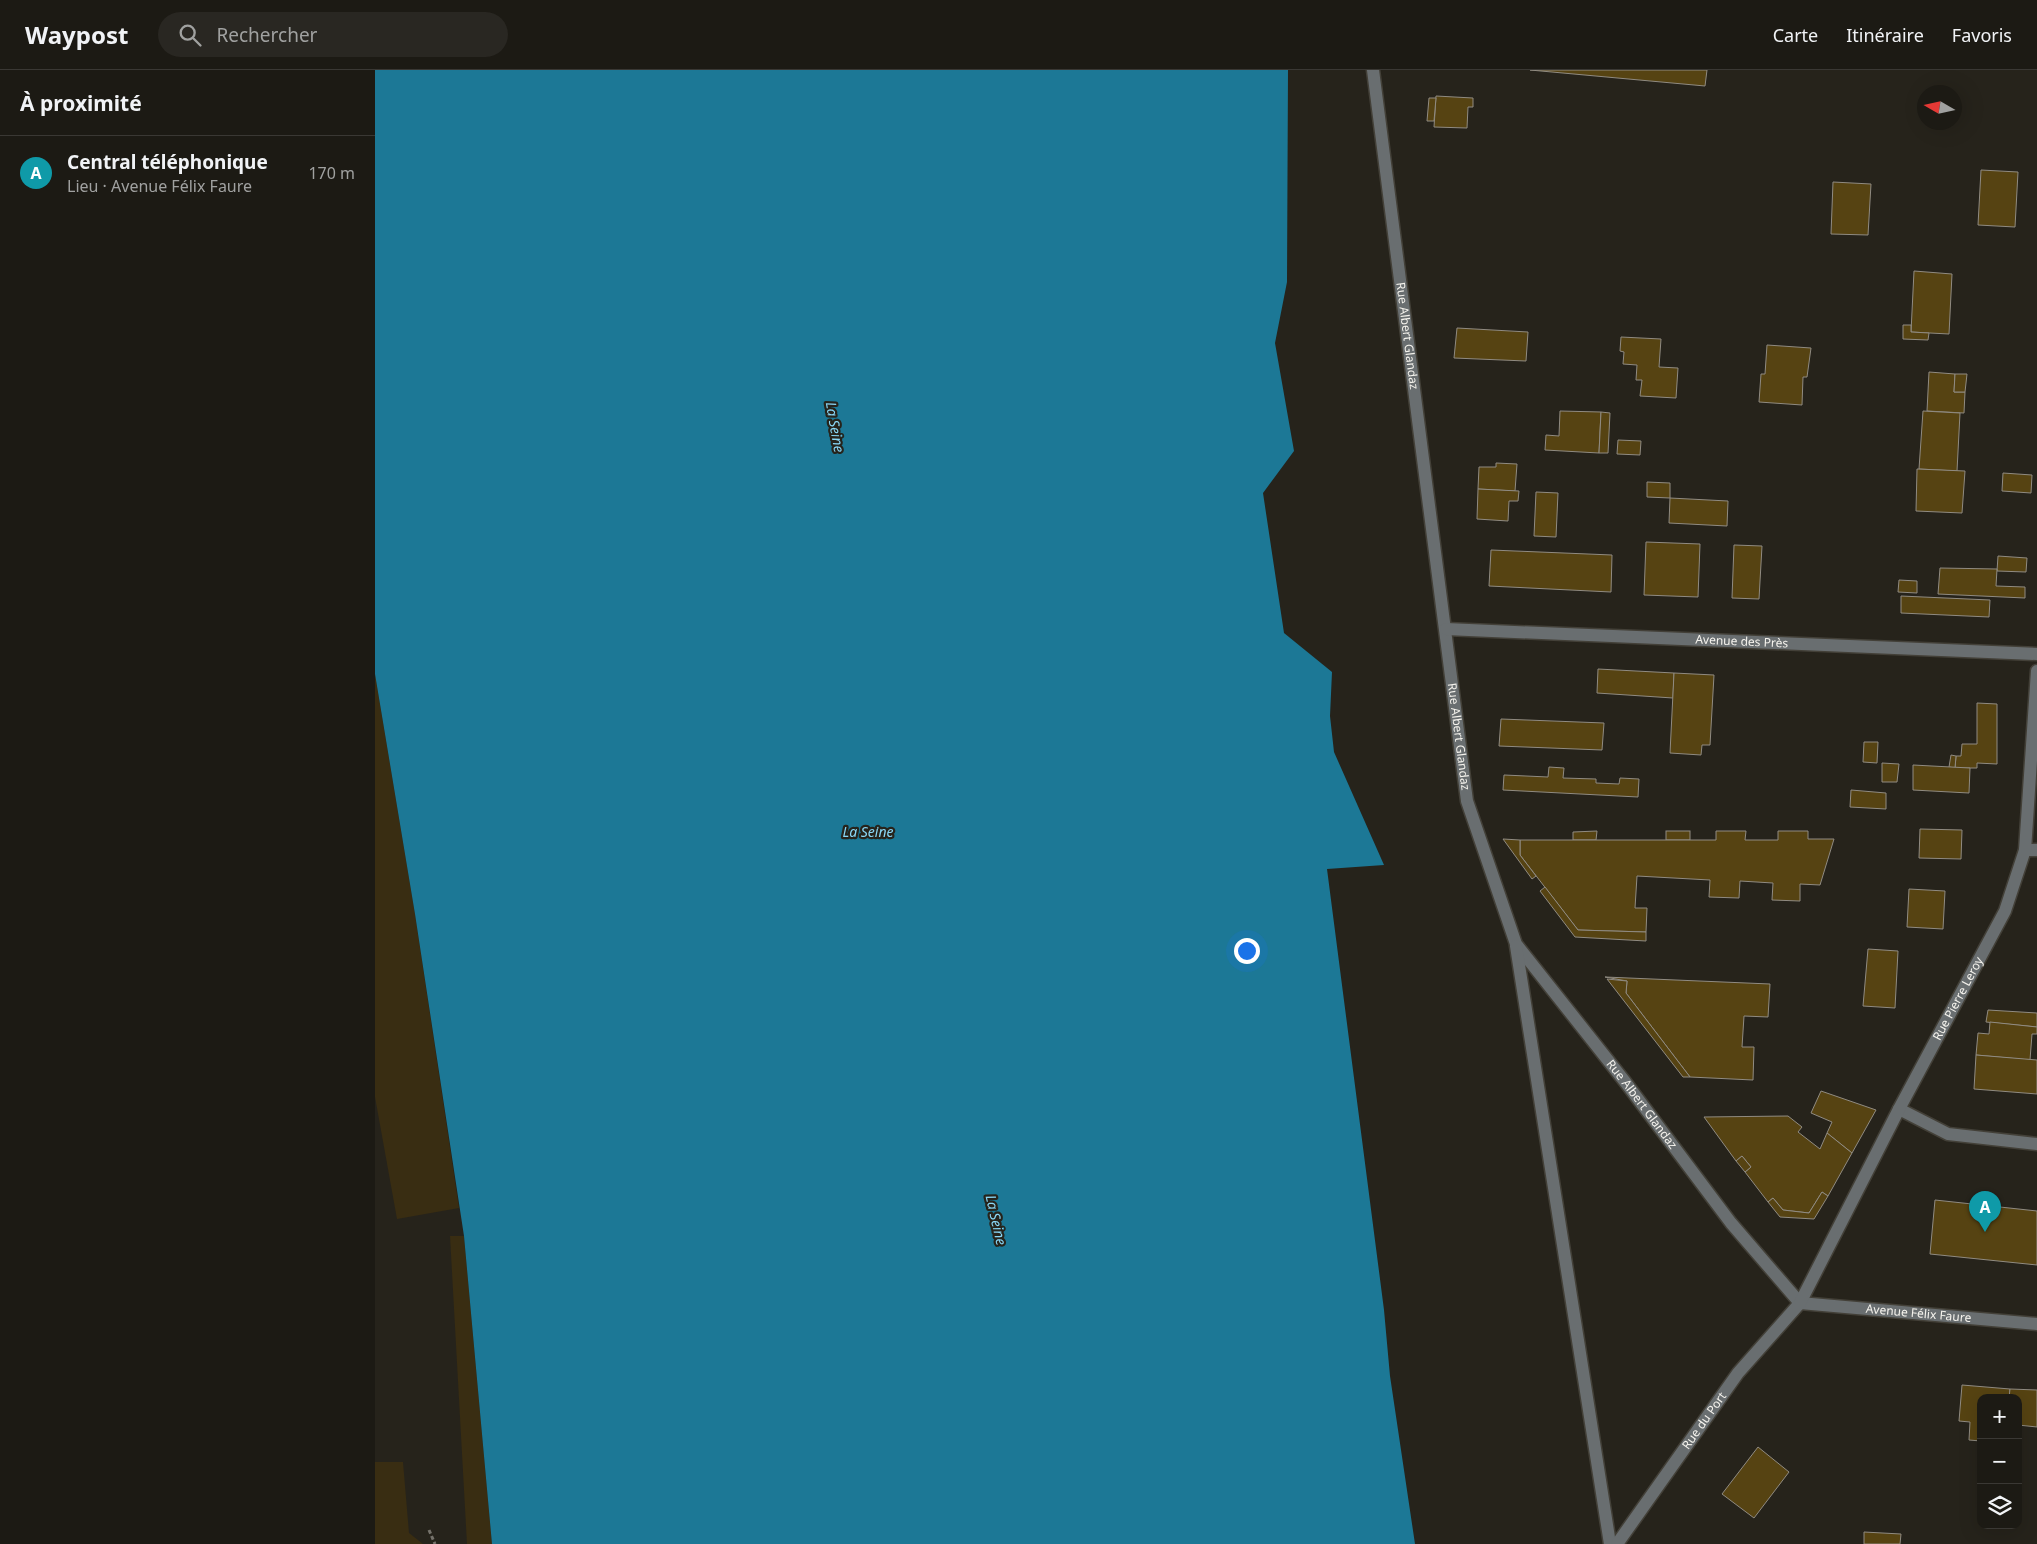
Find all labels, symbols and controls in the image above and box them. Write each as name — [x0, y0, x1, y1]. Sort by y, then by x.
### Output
search box — [158, 12, 508, 57]
text: Waypost — [25, 18, 128, 51]
icon: search — [176, 21, 204, 49]
text: Rechercher — [216, 22, 317, 48]
text: Carte — [1773, 23, 1818, 47]
text: Itinéraire — [1846, 23, 1924, 47]
text: Favoris — [1952, 23, 2012, 47]
north arrow — [1917, 85, 1962, 130]
text: À proximité — [20, 89, 142, 117]
text: Central téléphonique — [67, 149, 268, 175]
text: A — [30, 162, 42, 184]
text: 170 m — [308, 162, 355, 184]
text: Lieu · Avenue Félix Faure — [67, 175, 252, 197]
street label: Rue Albert Glandaz — [1392, 281, 1423, 391]
water label: La Seine — [822, 400, 849, 454]
street label: Avenue des Près — [1695, 631, 1789, 651]
street label: Rue Albert Glandaz — [1444, 682, 1475, 791]
water label: La Seine — [842, 822, 894, 841]
your location — [1234, 938, 1260, 964]
street label: Rue Pierre Leroy — [1928, 953, 1987, 1043]
street label: Rue Albert Glandaz — [1603, 1056, 1682, 1153]
pin: A — [1969, 1191, 2001, 1232]
water label: La Seine — [981, 1193, 1011, 1247]
street label: Avenue Félix Faure — [1865, 1300, 1972, 1326]
street label: Rue du Port — [1678, 1388, 1730, 1453]
map controls — [1977, 1394, 2022, 1529]
button: + — [1977, 1394, 2022, 1439]
button: − — [1977, 1439, 2022, 1484]
button: layers — [1977, 1484, 2022, 1529]

